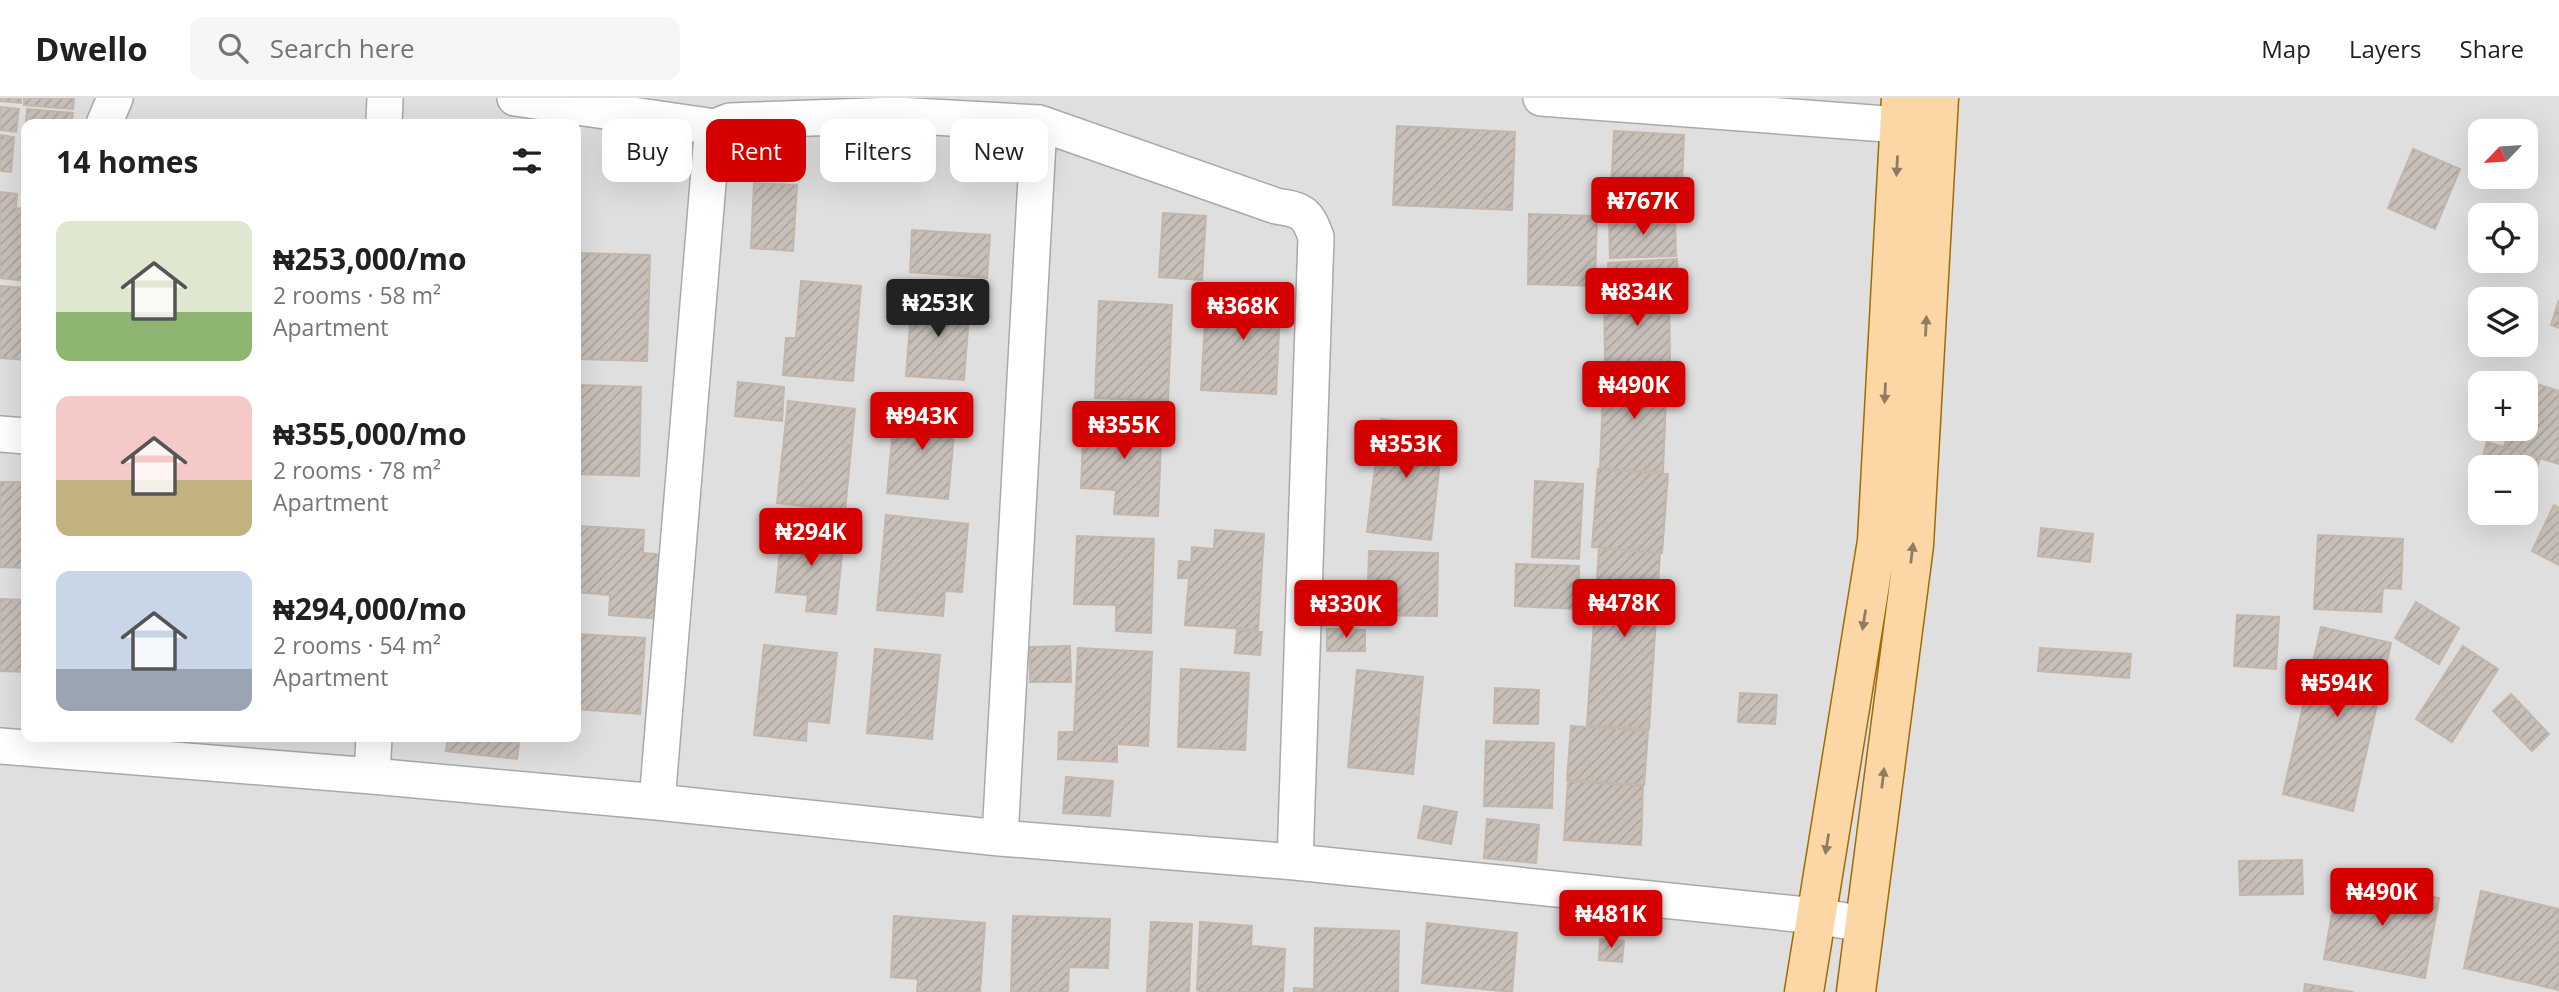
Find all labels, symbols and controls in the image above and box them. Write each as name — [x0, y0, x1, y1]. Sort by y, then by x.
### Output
search box — [190, 17, 680, 80]
text: Dwello — [35, 26, 148, 71]
icon: search — [214, 29, 252, 67]
text: Search here — [270, 30, 415, 66]
text: Map — [2261, 32, 2311, 65]
text: Layers — [2349, 32, 2422, 65]
text: Share — [2460, 32, 2524, 65]
chip: Buy — [602, 119, 692, 182]
chip: Rent — [706, 119, 806, 182]
chip: Filters — [820, 119, 936, 182]
chip: New — [950, 119, 1048, 182]
north arrow — [2468, 119, 2538, 189]
map controls — [2468, 119, 2538, 525]
text: 14 homes — [56, 141, 199, 182]
icon: filters — [508, 142, 546, 180]
one-way arrow — [1891, 155, 1902, 177]
pin: ₦767K — [1594, 178, 1692, 237]
text: ₦767K — [1607, 184, 1679, 216]
button: locate — [2468, 203, 2538, 273]
text: ₦253,000/mo — [273, 238, 467, 279]
icon: home — [112, 249, 196, 333]
pin: ₦834K — [1588, 268, 1686, 328]
text: ₦834K — [1601, 275, 1673, 307]
text: 2 rooms · 58 m² — [273, 279, 441, 311]
pin: ₦253K — [889, 280, 987, 339]
pin: ₦368K — [1194, 282, 1292, 342]
text: ₦253K — [902, 286, 974, 318]
button: layers — [2468, 287, 2538, 357]
text: ₦368K — [1207, 289, 1279, 321]
text: Apartment — [273, 311, 389, 343]
one-way arrow — [1921, 315, 1932, 337]
pin: ₦490K — [1585, 362, 1683, 421]
text: ₦490K — [1598, 368, 1670, 400]
button: + — [2468, 371, 2538, 441]
one-way arrow — [1879, 383, 1890, 405]
pin: ₦943K — [873, 392, 971, 452]
text: ₦943K — [886, 399, 958, 431]
pin: ₦355K — [1075, 402, 1173, 461]
text: ₦355K — [1088, 408, 1160, 440]
text: ₦355,000/mo — [273, 413, 467, 454]
pin: ₦353K — [1357, 420, 1455, 480]
icon: home — [112, 424, 196, 508]
text: ₦353K — [1370, 427, 1442, 459]
text: 2 rooms · 78 m² — [273, 454, 441, 486]
button: − — [2468, 455, 2538, 525]
text: Apartment — [273, 486, 389, 518]
pin: ₦294K — [762, 508, 860, 568]
text: ₦294K — [775, 515, 847, 547]
one-way arrow — [1907, 542, 1918, 564]
pin: ₦330K — [1297, 580, 1395, 640]
pin: ₦478K — [1575, 580, 1673, 639]
text: ₦478K — [1588, 586, 1660, 618]
text: ₦330K — [1310, 587, 1382, 619]
text: ₦294,000/mo — [273, 588, 467, 629]
icon: home — [112, 599, 196, 683]
one-way arrow — [1858, 609, 1869, 631]
text: 2 rooms · 54 m² — [273, 629, 441, 661]
pin: ₦594K — [2288, 660, 2386, 719]
text: Apartment — [273, 661, 389, 693]
text: ₦594K — [2301, 666, 2373, 698]
one-way arrow — [1878, 767, 1889, 789]
one-way arrow — [1822, 833, 1833, 855]
pin: ₦490K — [2333, 868, 2431, 928]
text: ₦490K — [2346, 875, 2418, 907]
pin: ₦481K — [1562, 890, 1660, 950]
text: ₦481K — [1575, 897, 1647, 929]

